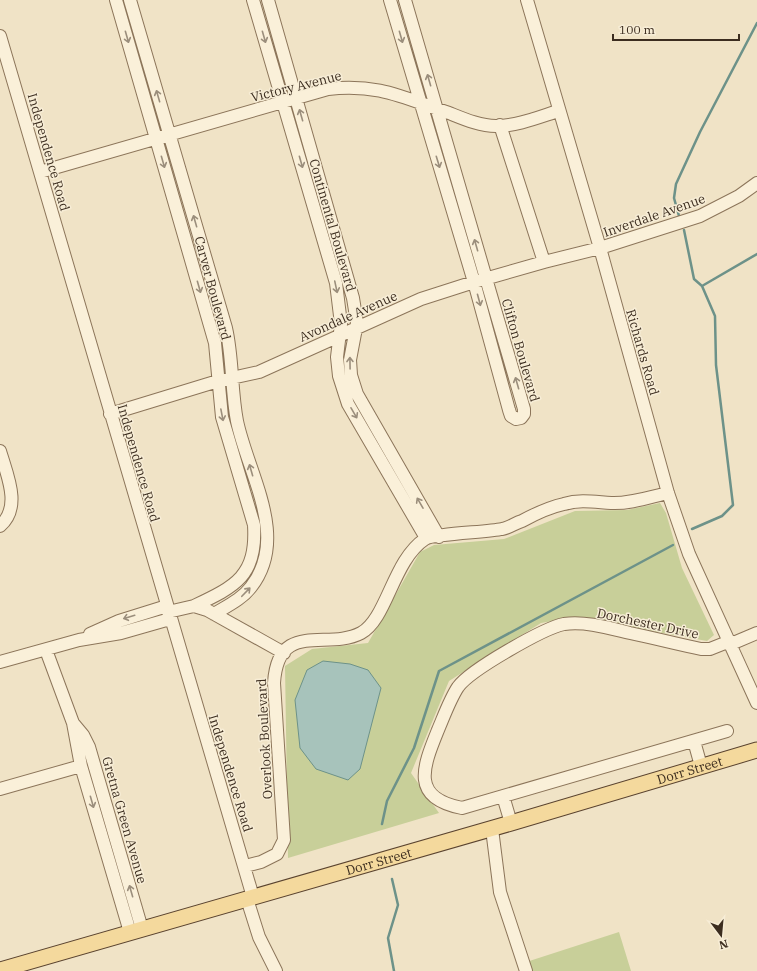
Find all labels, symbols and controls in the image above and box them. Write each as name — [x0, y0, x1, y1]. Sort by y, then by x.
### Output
scale bar — [613, 16, 739, 42]
text: 100 m — [619, 22, 655, 37]
one-way arrow — [124, 31, 131, 44]
one-way arrow — [261, 31, 268, 44]
one-way arrow — [398, 31, 405, 44]
street label: Victory Avenue — [249, 67, 343, 106]
one-way arrow — [425, 73, 432, 86]
one-way arrow — [154, 90, 161, 103]
street label: Independence Road — [24, 91, 74, 213]
one-way arrow — [297, 109, 304, 122]
one-way arrow — [298, 155, 305, 168]
one-way arrow — [160, 156, 167, 169]
one-way arrow — [435, 156, 442, 169]
street label: Continental Boulevard — [305, 157, 360, 294]
street label: Inverdale Avenue — [601, 190, 707, 241]
one-way arrow — [190, 215, 198, 228]
street label: Carver Boulevard — [191, 234, 235, 342]
one-way arrow — [472, 239, 479, 252]
one-way arrow — [333, 280, 341, 293]
one-way arrow — [196, 281, 203, 294]
street label: Avondale Avenue — [296, 287, 400, 346]
one-way arrow — [476, 294, 483, 307]
street label: Clifton Boulevard — [498, 297, 543, 404]
street label: Richards Road — [622, 307, 663, 397]
one-way arrow — [346, 357, 354, 370]
one-way arrow — [513, 377, 520, 390]
street label: Independence Road — [114, 402, 164, 524]
one-way arrow — [350, 407, 358, 419]
one-way arrow — [219, 408, 227, 421]
one-way arrow — [247, 463, 255, 476]
one-way arrow — [415, 497, 423, 509]
one-way arrow — [241, 587, 251, 597]
street label: Dorchester Drive — [596, 604, 700, 643]
one-way arrow — [123, 614, 136, 621]
street label: Overlook Boulevard — [253, 678, 276, 800]
street label: Independence Road — [205, 712, 256, 834]
street label: Dorr Street — [655, 753, 725, 788]
street label: Gretna Green Avenue — [98, 755, 151, 886]
one-way arrow — [89, 795, 96, 808]
street label: Dorr Street — [344, 844, 414, 879]
one-way arrow — [127, 885, 134, 898]
north arrow — [701, 915, 741, 955]
text: N — [717, 937, 730, 953]

